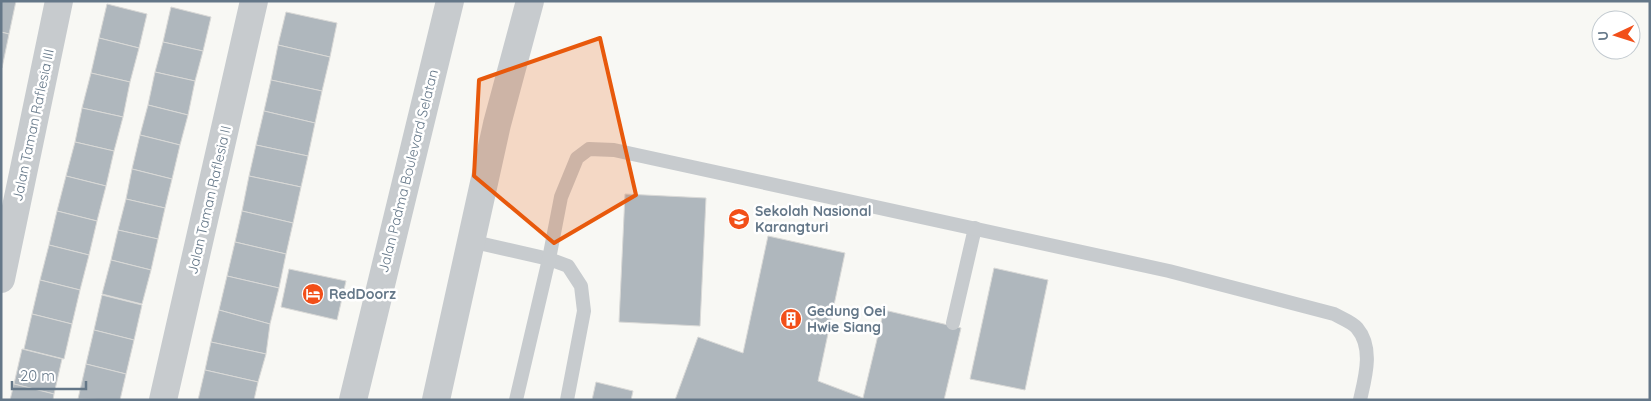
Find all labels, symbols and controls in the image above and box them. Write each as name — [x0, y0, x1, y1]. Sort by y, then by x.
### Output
north arrow — [1591, 10, 1641, 60]
text: U — [1594, 30, 1612, 41]
street label: Jalan Taman Raflesia III — [8, 47, 58, 203]
street label: Jalan Padma Boulevard Selatan — [374, 67, 442, 275]
street label: Jalan Taman Raflesia II — [183, 124, 235, 276]
place label: Sekolah Nasional Karangturi — [755, 202, 872, 236]
school or university icon: Sekolah Nasional Karangturi — [727, 207, 751, 231]
hotel icon: RedDoorz — [301, 282, 325, 306]
place label: RedDoorz — [329, 285, 396, 303]
place label: Gedung Oei Hwie Siang — [807, 302, 886, 336]
building icon: Gedung Oei Hwie Siang — [779, 307, 803, 331]
scale bar — [12, 358, 86, 390]
text: 20 m — [20, 366, 55, 385]

